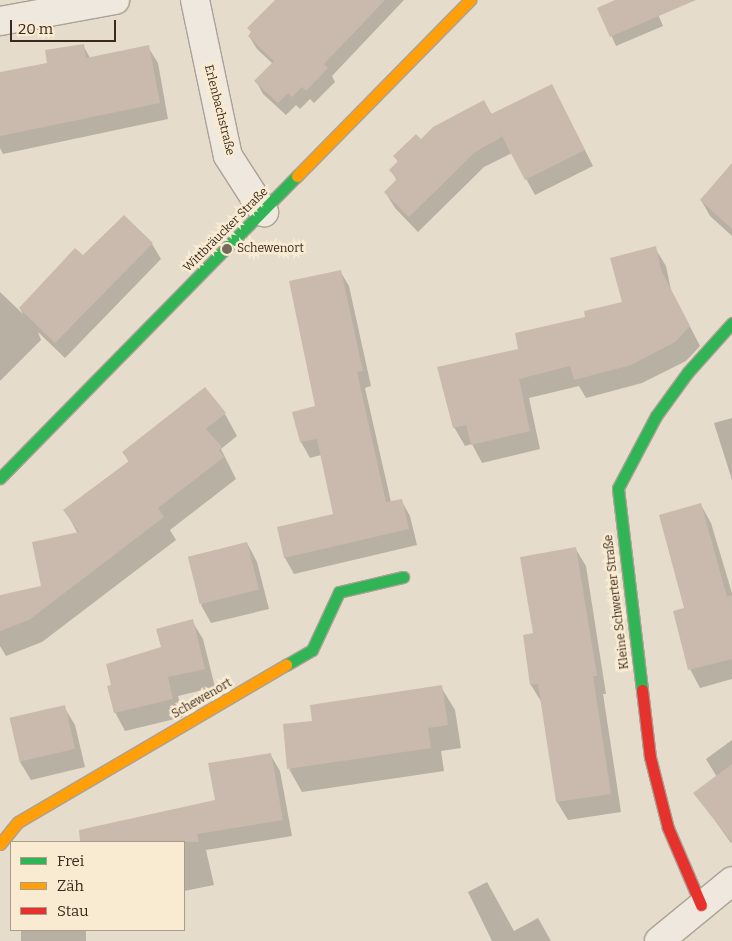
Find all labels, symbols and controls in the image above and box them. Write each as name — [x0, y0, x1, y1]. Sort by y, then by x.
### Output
scale bar — [12, 10, 119, 42]
text: 20 m — [18, 20, 53, 38]
street label: Erlenbachstraße — [201, 63, 237, 157]
street label: Wittbräucker Straße — [181, 185, 271, 275]
place label: Schewenort — [237, 242, 304, 256]
marker: Schewenort — [221, 243, 233, 255]
street label: Kleine Schwerter Straße — [602, 534, 632, 670]
street label: Schewenort — [169, 676, 235, 722]
legend — [10, 841, 185, 931]
text: Frei — [57, 852, 84, 870]
text: Zäh — [57, 877, 84, 895]
text: Stau — [57, 902, 89, 920]

